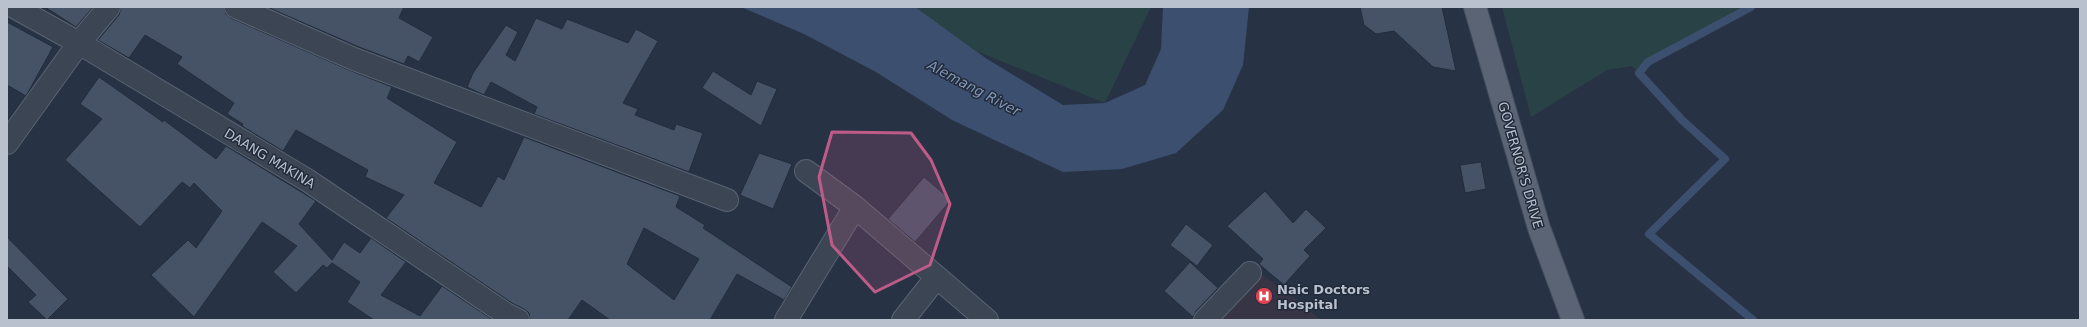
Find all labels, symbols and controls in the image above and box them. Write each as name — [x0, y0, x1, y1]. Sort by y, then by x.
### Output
water label: Alemang River — [924, 56, 1024, 120]
street label: GOVERNOR'S DRIVE — [1495, 100, 1546, 230]
street label: DAANG MAKINA — [222, 125, 318, 191]
place label: Naic Doctors Hospital — [1277, 282, 1370, 312]
hospital icon: Naic Doctors Hospital — [1254, 286, 1274, 306]

